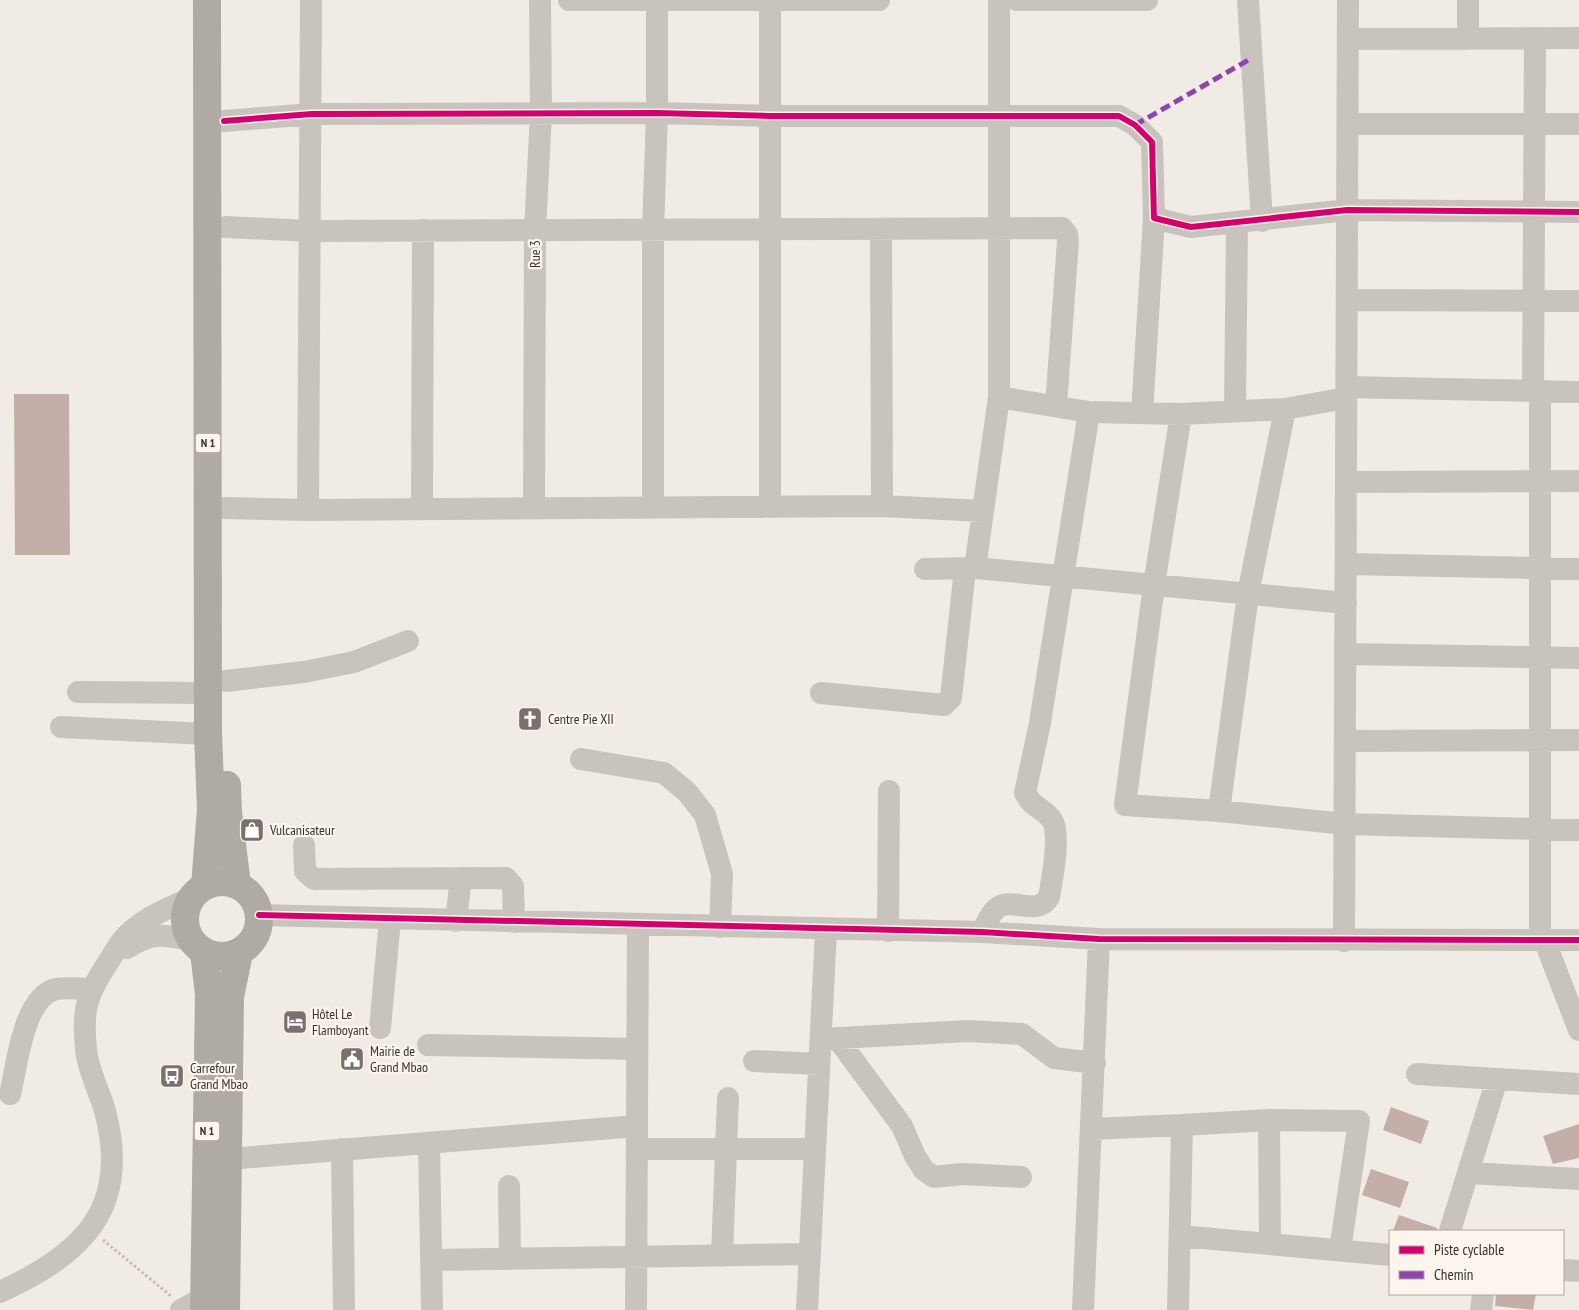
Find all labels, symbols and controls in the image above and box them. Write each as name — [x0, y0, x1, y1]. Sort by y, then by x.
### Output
street label: Rue 3 — [526, 240, 544, 268]
road number: N 1 — [196, 433, 220, 452]
church icon: Centre Pie XII — [517, 706, 543, 732]
place label: Centre Pie XII — [548, 710, 614, 728]
shop icon: Vulcanisateur — [239, 817, 265, 843]
place label: Vulcanisateur — [269, 821, 335, 839]
place label: Hôtel Le Flamboyant — [312, 1005, 369, 1039]
hotel icon: Hôtel Le Flamboyant — [282, 1009, 308, 1035]
place label: Mairie de Grand Mbao — [370, 1042, 428, 1076]
public building icon: Mairie de Grand Mbao — [339, 1046, 365, 1072]
place label: Carrefour Grand Mbao — [190, 1059, 248, 1093]
bus stop icon: Carrefour Grand Mbao — [159, 1063, 185, 1089]
road number: N 1 — [194, 1122, 220, 1140]
legend — [1389, 1230, 1564, 1295]
text: Piste cyclable — [1434, 1240, 1504, 1259]
text: Chemin — [1434, 1265, 1473, 1284]

